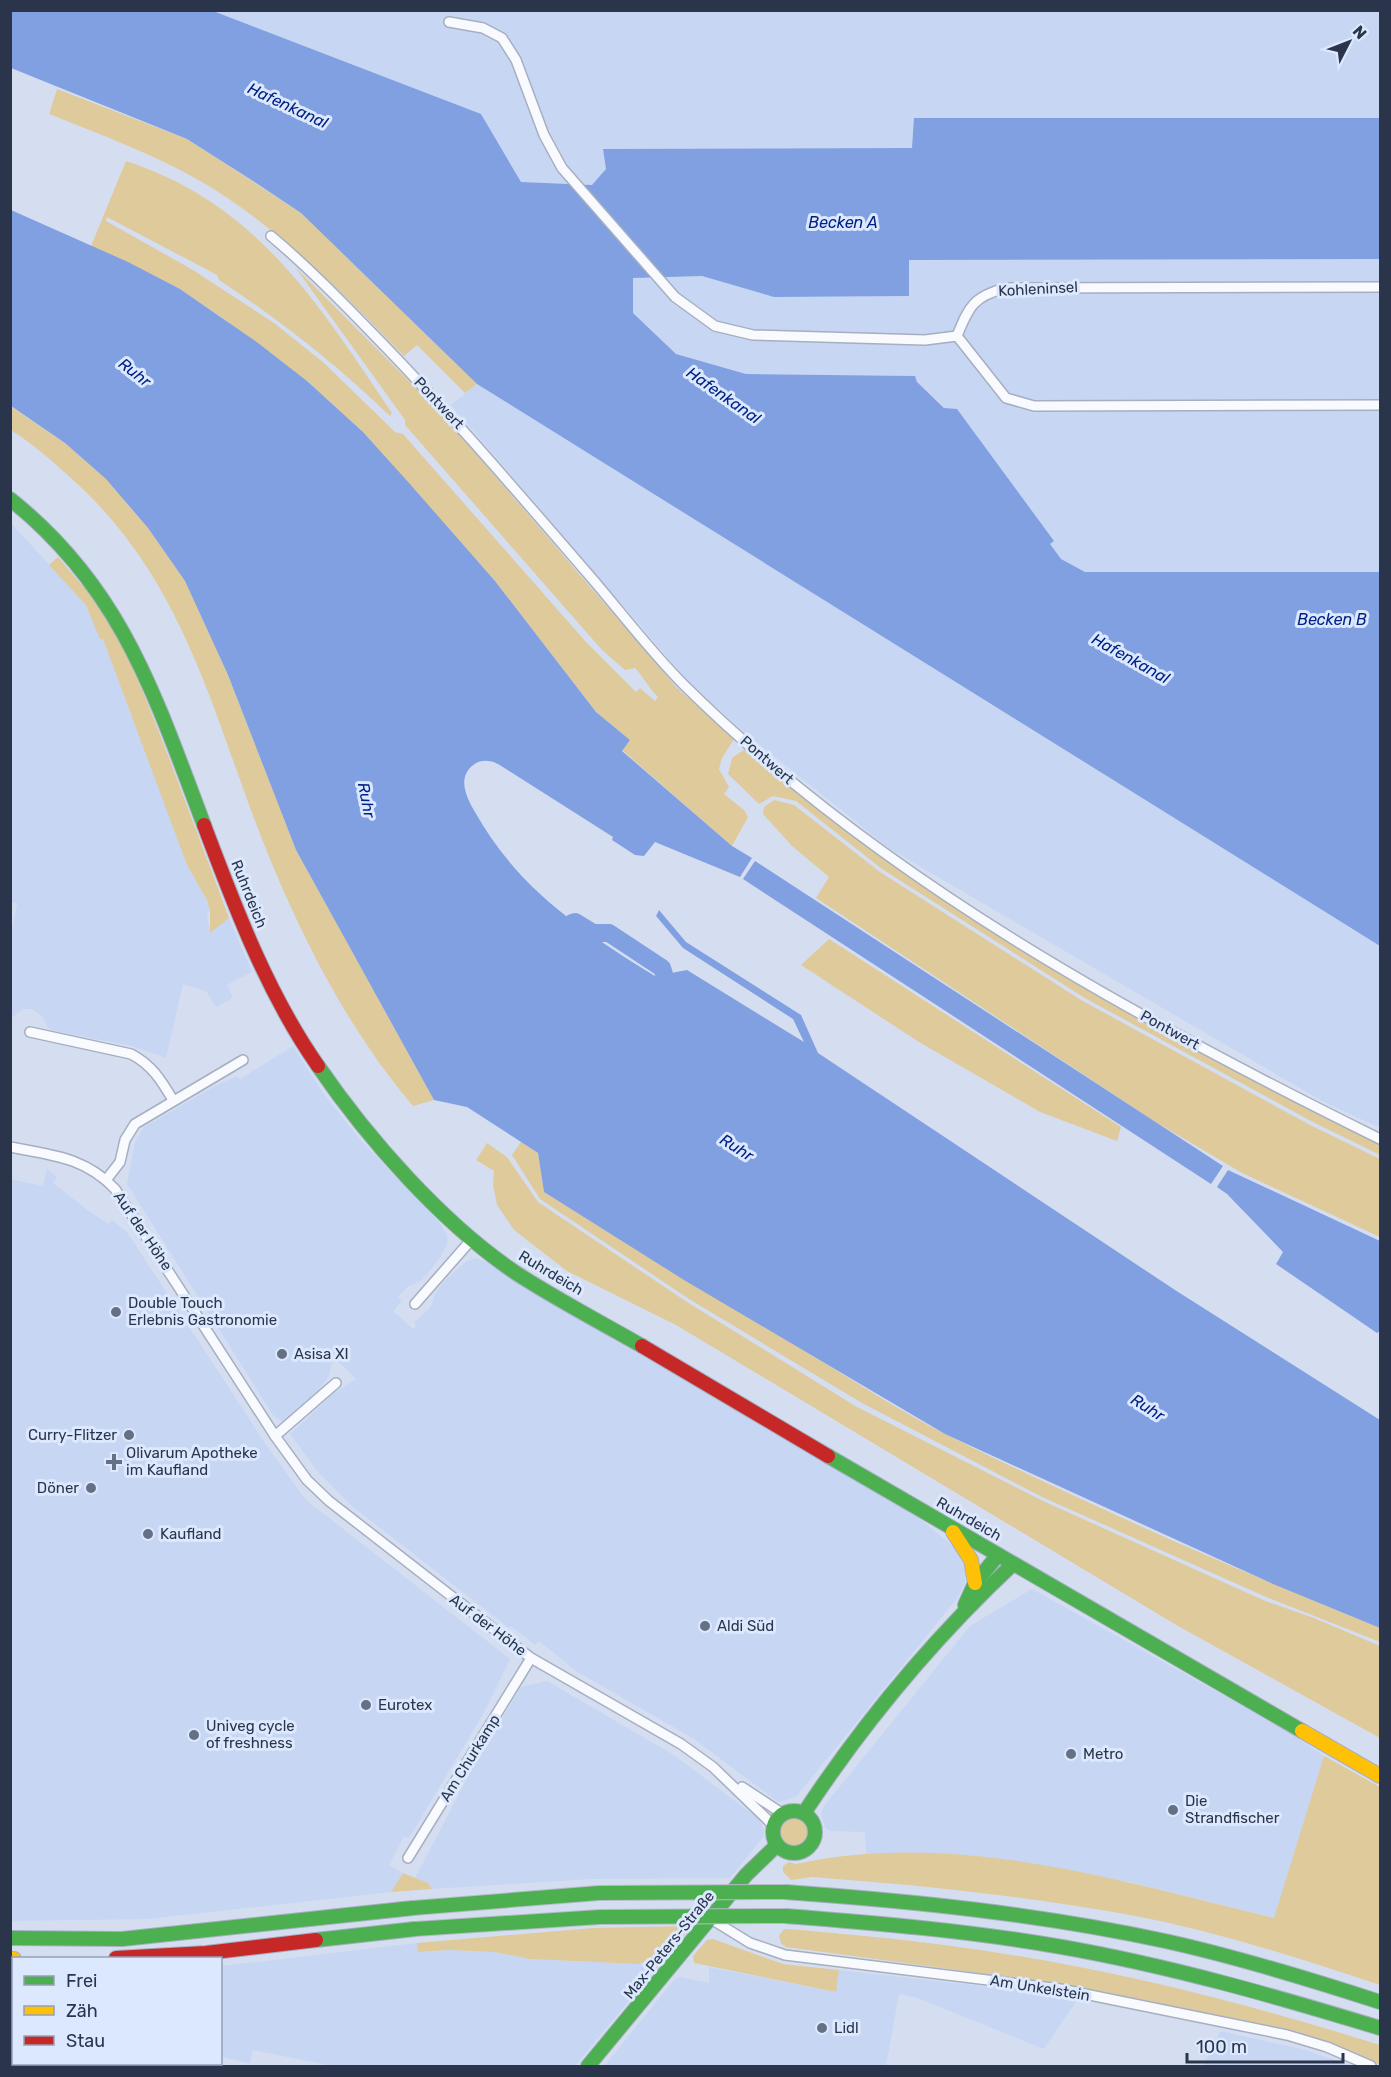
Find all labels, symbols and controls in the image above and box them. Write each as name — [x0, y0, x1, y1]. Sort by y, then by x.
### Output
north arrow — [1319, 12, 1379, 72]
text: N — [1349, 22, 1371, 43]
water label: Hafenkanal — [245, 79, 332, 133]
water label: Becken A — [808, 213, 878, 232]
street label: Kohleninsel — [998, 278, 1078, 300]
water label: Ruhr — [115, 354, 155, 391]
water label: Hafenkanal — [683, 363, 765, 428]
street label: Pontwert — [410, 373, 468, 433]
water label: Becken B — [1297, 610, 1367, 629]
water label: Hafenkanal — [1089, 629, 1174, 688]
street label: Pontwert — [737, 732, 797, 788]
water label: Ruhr — [354, 781, 379, 820]
street label: Ruhrdeich — [227, 857, 271, 931]
street label: Pontwert — [1137, 1006, 1203, 1054]
water label: Ruhr — [716, 1130, 758, 1165]
street label: Auf der Höhe — [110, 1188, 176, 1274]
street label: Ruhrdeich — [516, 1247, 586, 1299]
place label: Double Touch Erlebnis Gastronomie — [128, 1294, 277, 1329]
marker: Double Touch Erlebnis Gastronomie — [109, 1305, 123, 1319]
place label: Asisa XI — [294, 1345, 349, 1363]
marker: Asisa XI — [275, 1347, 289, 1361]
water label: Ruhr — [1127, 1390, 1169, 1425]
place label: Curry-Flitzer — [28, 1426, 117, 1444]
marker: Curry-Flitzer — [122, 1428, 136, 1442]
place label: Olivarum Apotheke im Kaufland — [126, 1444, 258, 1479]
marker: Olivarum Apotheke im Kaufland — [107, 1455, 121, 1469]
place label: Döner — [37, 1479, 79, 1497]
marker: Döner — [84, 1481, 98, 1495]
street label: Ruhrdeich — [933, 1493, 1005, 1545]
place label: Kaufland — [160, 1525, 222, 1543]
marker: Kaufland — [141, 1527, 155, 1541]
street label: Auf der Höhe — [446, 1590, 530, 1660]
place label: Aldi Süd — [717, 1617, 774, 1635]
marker: Aldi Süd — [698, 1619, 712, 1633]
place label: Eurotex — [378, 1696, 432, 1714]
marker: Eurotex — [359, 1698, 373, 1712]
street label: Am Churkamp — [436, 1711, 504, 1805]
place label: Univeg cycle of freshness — [206, 1717, 295, 1752]
marker: Univeg cycle of freshness — [187, 1728, 201, 1742]
place label: Metro — [1083, 1745, 1123, 1763]
marker: Metro — [1064, 1747, 1078, 1761]
place label: Die Strandfischer — [1185, 1792, 1280, 1827]
marker: Die Strandfischer — [1166, 1803, 1180, 1817]
street label: Max-Peters-Straße — [620, 1887, 718, 2003]
legend — [12, 1957, 222, 2065]
text: Frei — [66, 1970, 97, 1992]
street label: Am Unkelstein — [989, 1971, 1091, 2005]
text: Zäh — [66, 2000, 98, 2022]
place label: Lidl — [834, 2019, 859, 2037]
marker: Lidl — [815, 2021, 829, 2035]
scale bar — [1187, 2026, 1343, 2064]
text: Stau — [66, 2030, 105, 2052]
text: 100 m — [1196, 2036, 1247, 2058]

